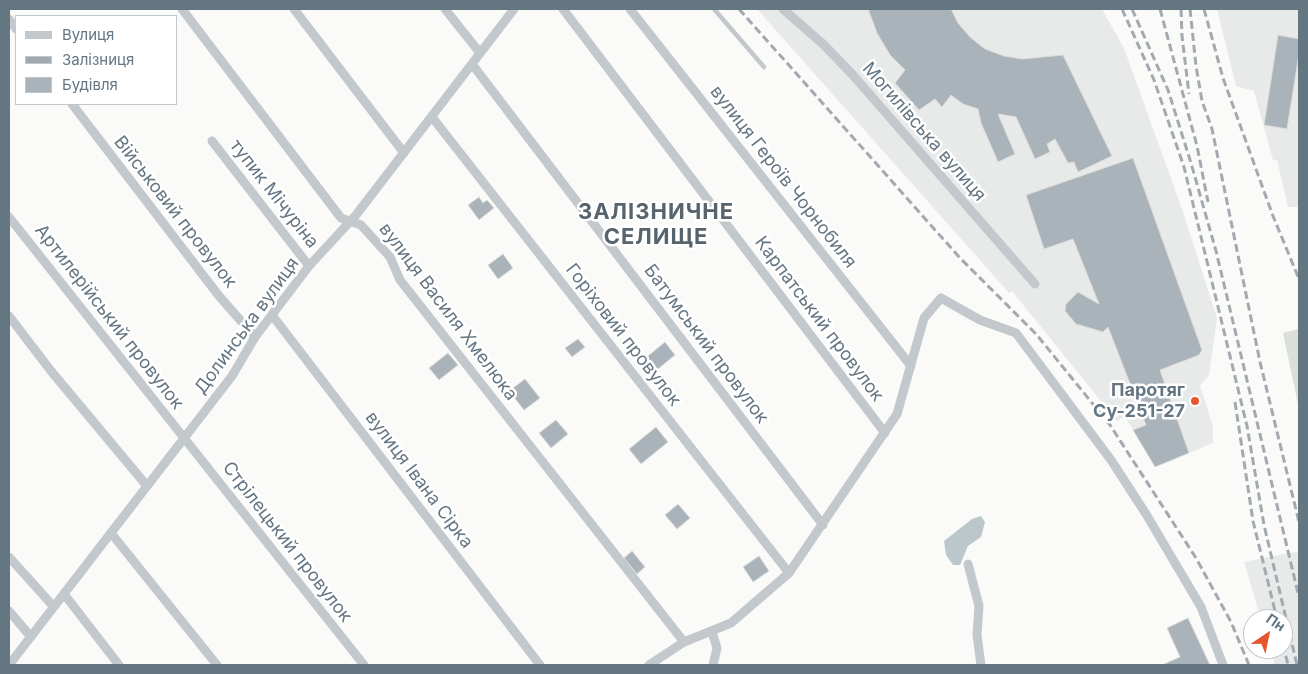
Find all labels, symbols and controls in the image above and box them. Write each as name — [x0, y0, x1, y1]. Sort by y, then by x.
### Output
legend — [15, 15, 178, 105]
text: Вулиця — [62, 25, 114, 44]
text: Залізниця — [62, 50, 134, 69]
street label: Могилівська вулиця — [858, 58, 990, 206]
text: Будівля — [62, 75, 118, 94]
street label: вулиця Героїв Чорнобиля — [705, 82, 861, 272]
street label: Військовий провулок — [109, 132, 241, 292]
street label: тупик Мічуріна — [225, 135, 323, 253]
district label: ЗАЛІЗНИЧНЕ СЕЛИЩЕ — [577, 199, 735, 250]
street label: вулиця Василя Хмелюка — [374, 219, 522, 405]
street label: Артилерійський провулок — [30, 220, 188, 414]
street label: Карпатський провулок — [750, 232, 888, 406]
street label: Долинська вулиця — [190, 253, 304, 399]
street label: Горіховий провулок — [561, 260, 685, 410]
street label: Батумський провулок — [639, 260, 773, 428]
place label: Паротяг Су-251-27 — [1093, 380, 1185, 422]
marker: Паротяг Су-251-27 — [1189, 395, 1201, 407]
street label: вулиця Івана Сірка — [361, 407, 477, 553]
street label: Стрілецький провулок — [218, 457, 356, 627]
north arrow — [1243, 609, 1293, 659]
text: Пн — [1263, 610, 1289, 634]

